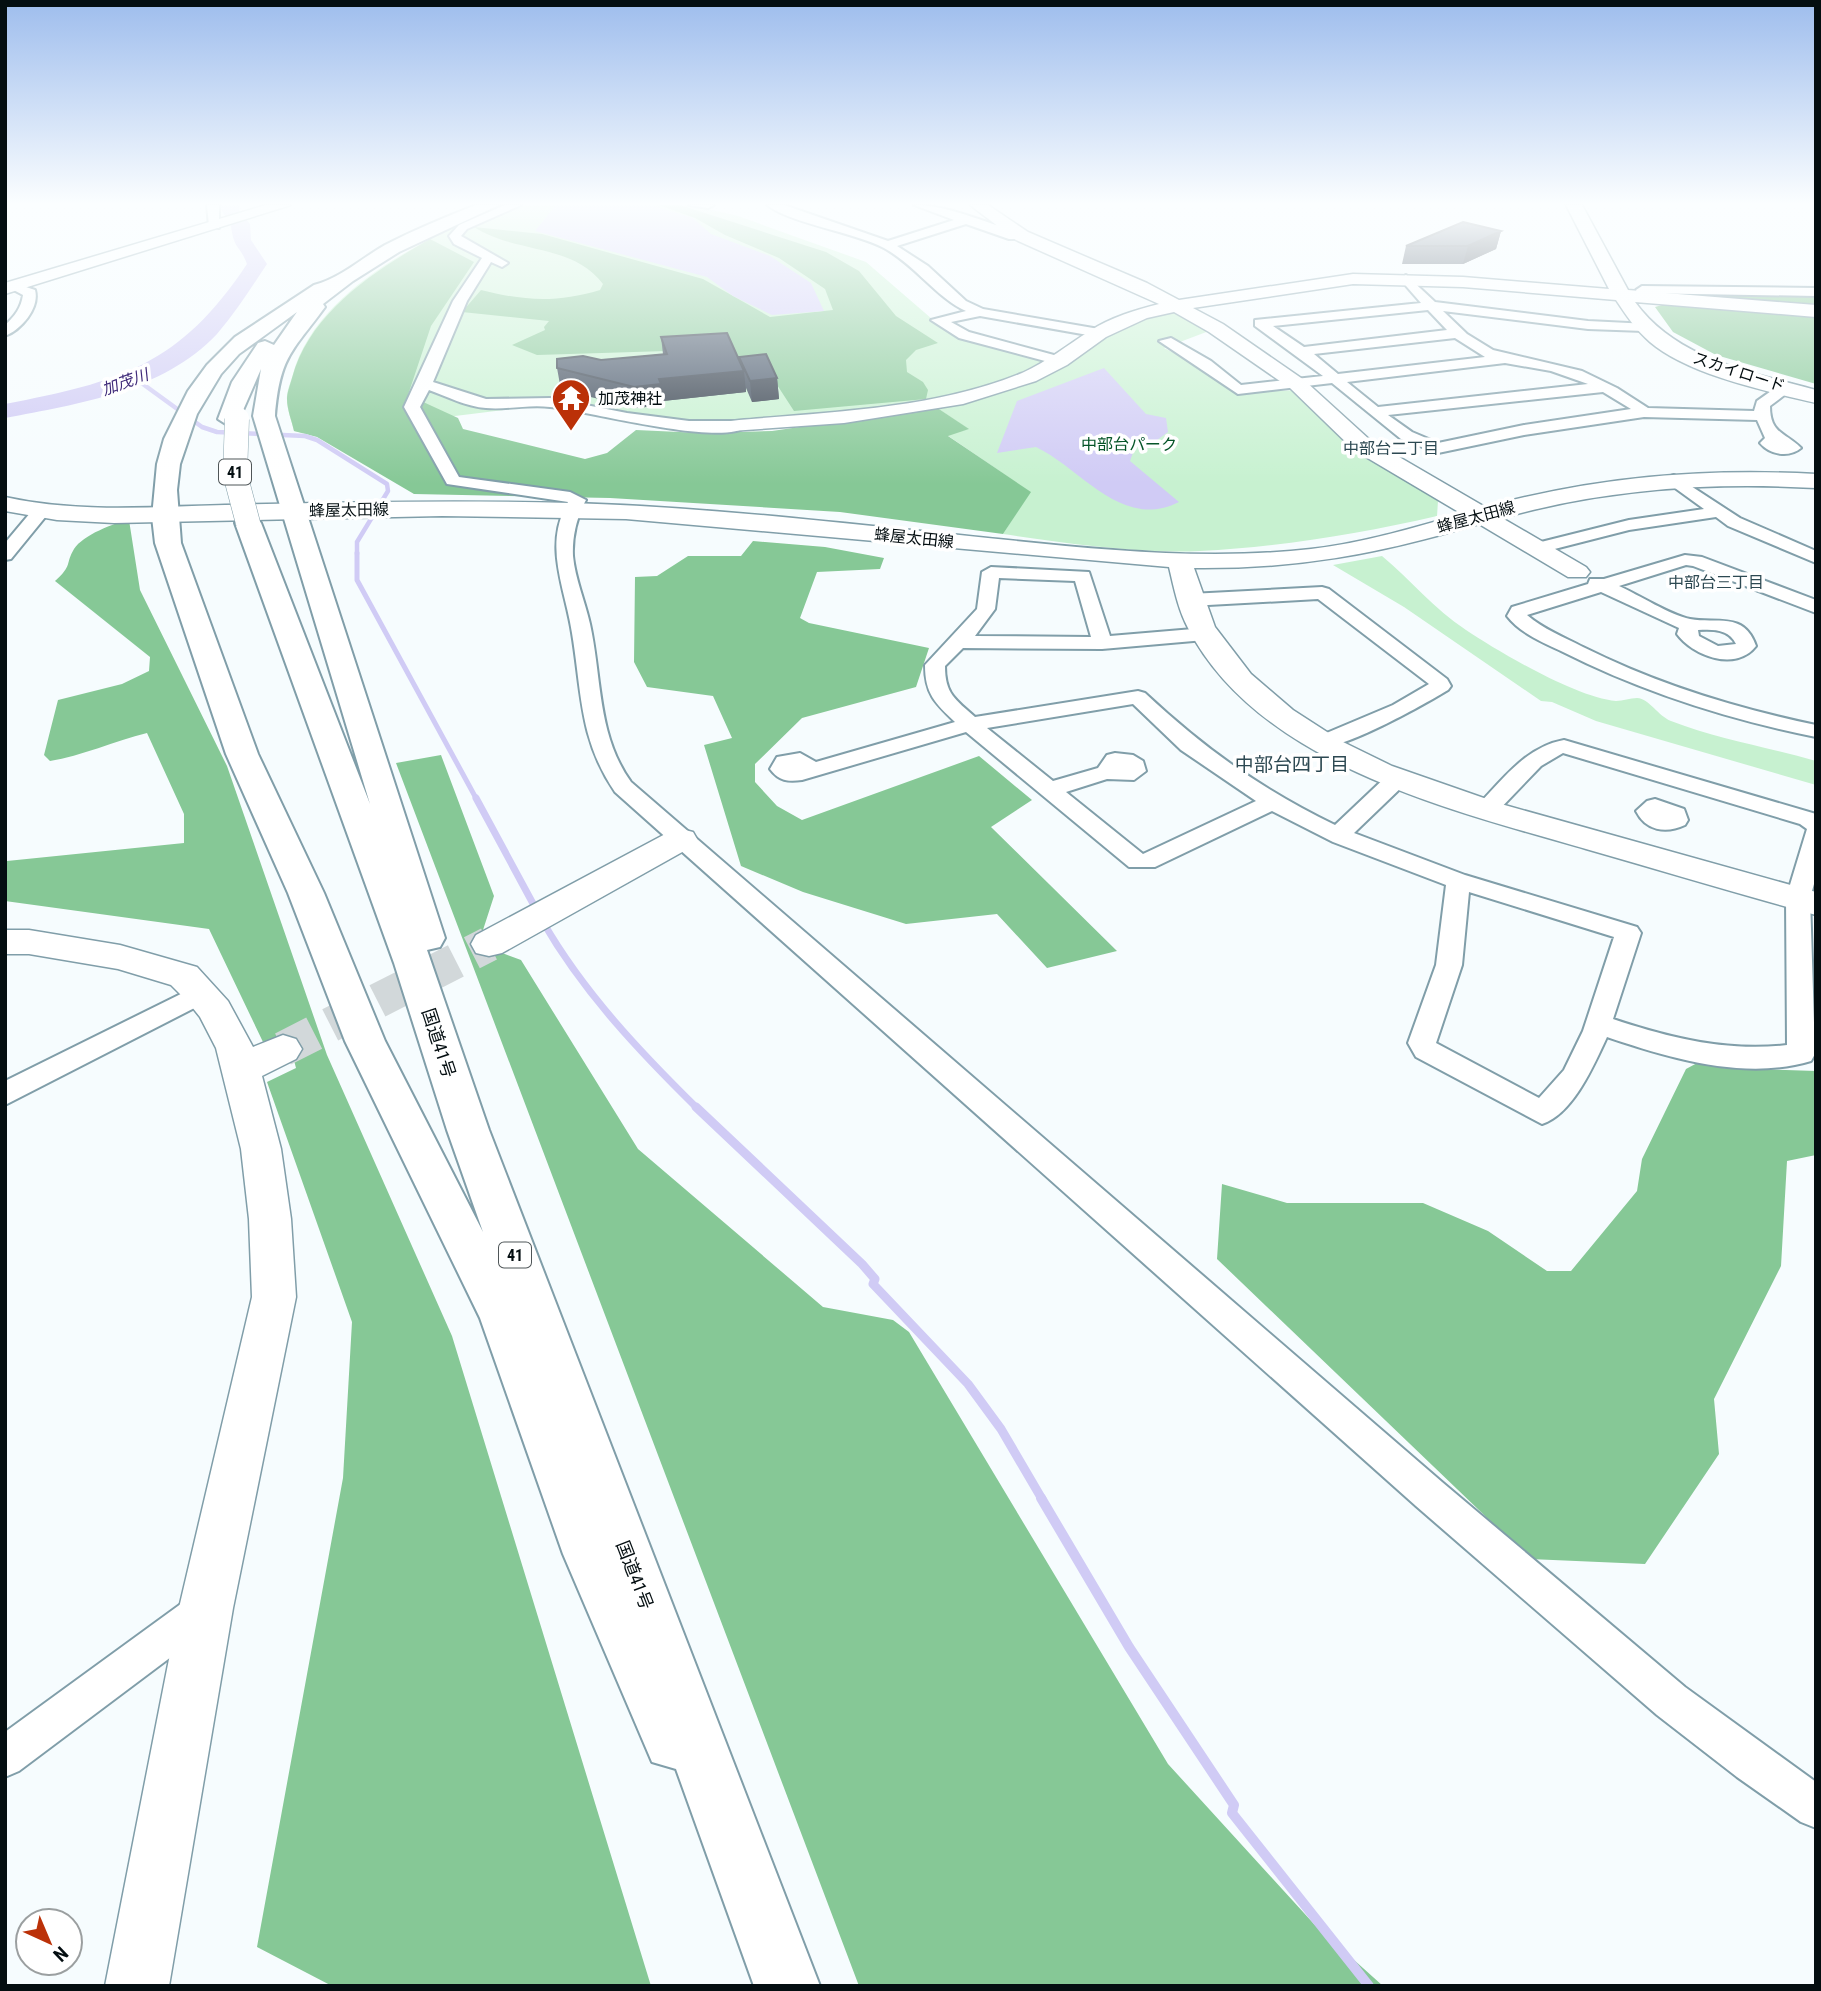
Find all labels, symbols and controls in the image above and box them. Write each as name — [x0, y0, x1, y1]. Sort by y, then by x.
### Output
street label: スカイロード — [1690, 348, 1788, 396]
water label: 加茂川 — [99, 364, 153, 399]
temple icon: 加茂神社 — [550, 377, 592, 432]
place label: 加茂神社 — [598, 389, 662, 408]
park label: 中部台パーク — [1081, 435, 1177, 454]
district label: 中部台二丁目 — [1343, 439, 1439, 458]
road number: 41 — [219, 460, 251, 485]
street label: 蜂屋太田線 — [1435, 497, 1517, 537]
street label: 蜂屋太田線 — [309, 500, 389, 520]
street label: 蜂屋太田線 — [873, 524, 955, 552]
district label: 中部台三丁目 — [1668, 573, 1764, 592]
district label: 中部台四丁目 — [1235, 753, 1349, 776]
street label: 国道41号 — [418, 1006, 460, 1080]
road number: 41 — [499, 1242, 531, 1268]
street label: 国道41号 — [612, 1538, 658, 1612]
north arrow — [14, 1907, 84, 1977]
text: N — [48, 1942, 73, 1966]

